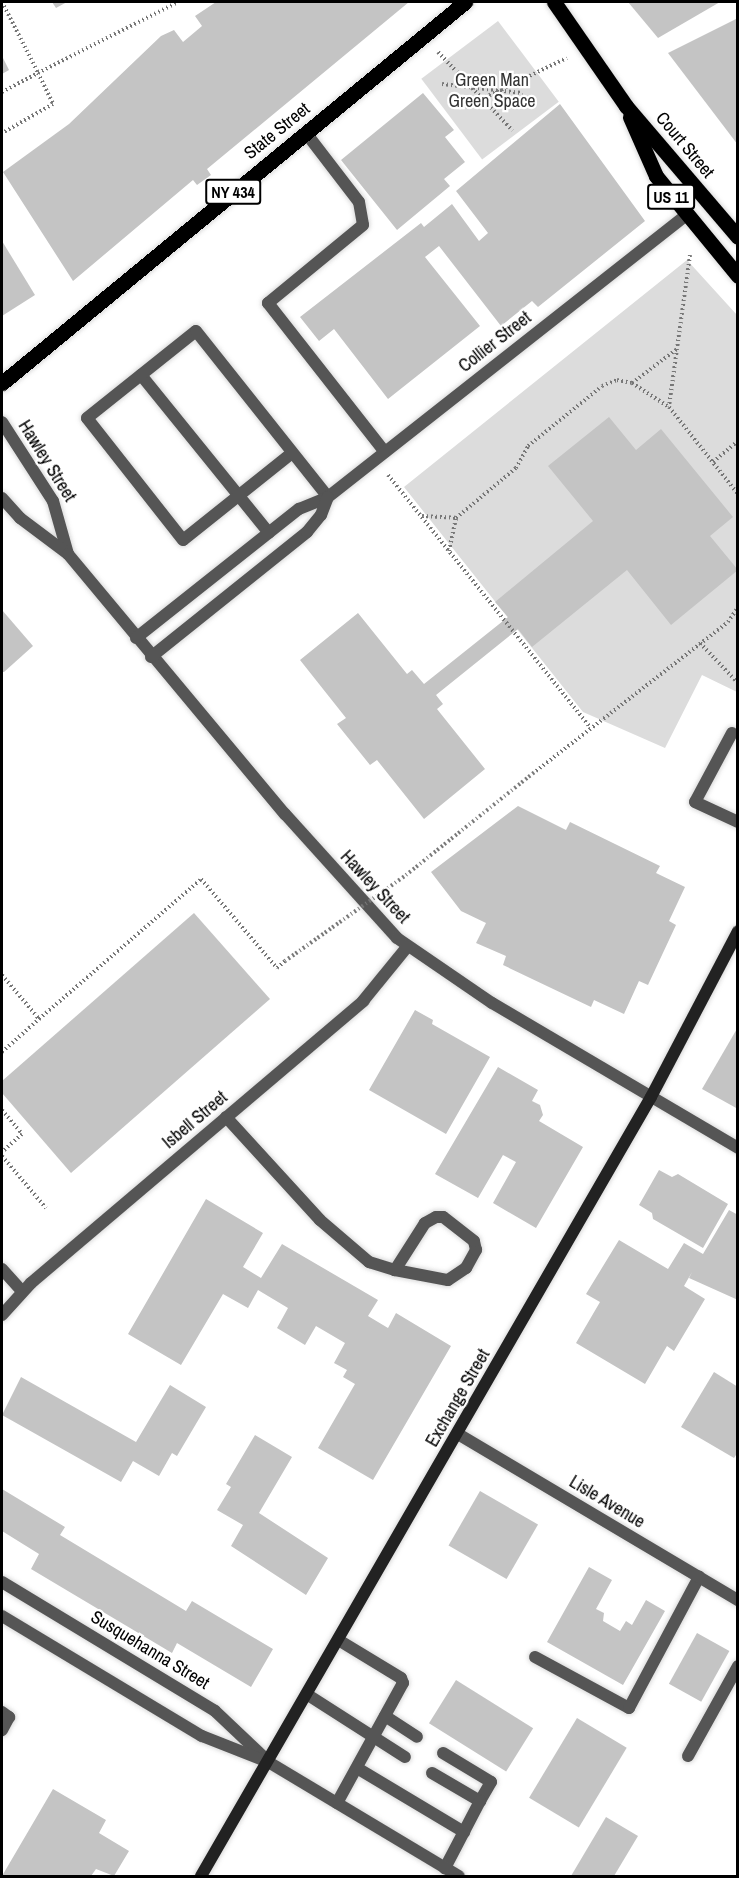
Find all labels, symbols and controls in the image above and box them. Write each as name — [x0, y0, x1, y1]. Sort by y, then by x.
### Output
park label: Green Man Green Space — [449, 70, 535, 112]
street label: State Street — [240, 98, 314, 164]
street label: Court Street — [651, 108, 719, 182]
road number: NY 434 — [204, 179, 262, 205]
road number: US 11 — [647, 184, 695, 210]
street label: Collier Street — [454, 307, 536, 377]
street label: Hawley Street — [13, 416, 81, 506]
street label: Hawley Street — [336, 846, 414, 928]
street label: Isbell Street — [158, 1087, 232, 1153]
street label: Exchange Street — [421, 1345, 495, 1451]
street label: Lisle Avenue — [565, 1471, 649, 1533]
street label: Susquehanna Street — [87, 1606, 213, 1694]

